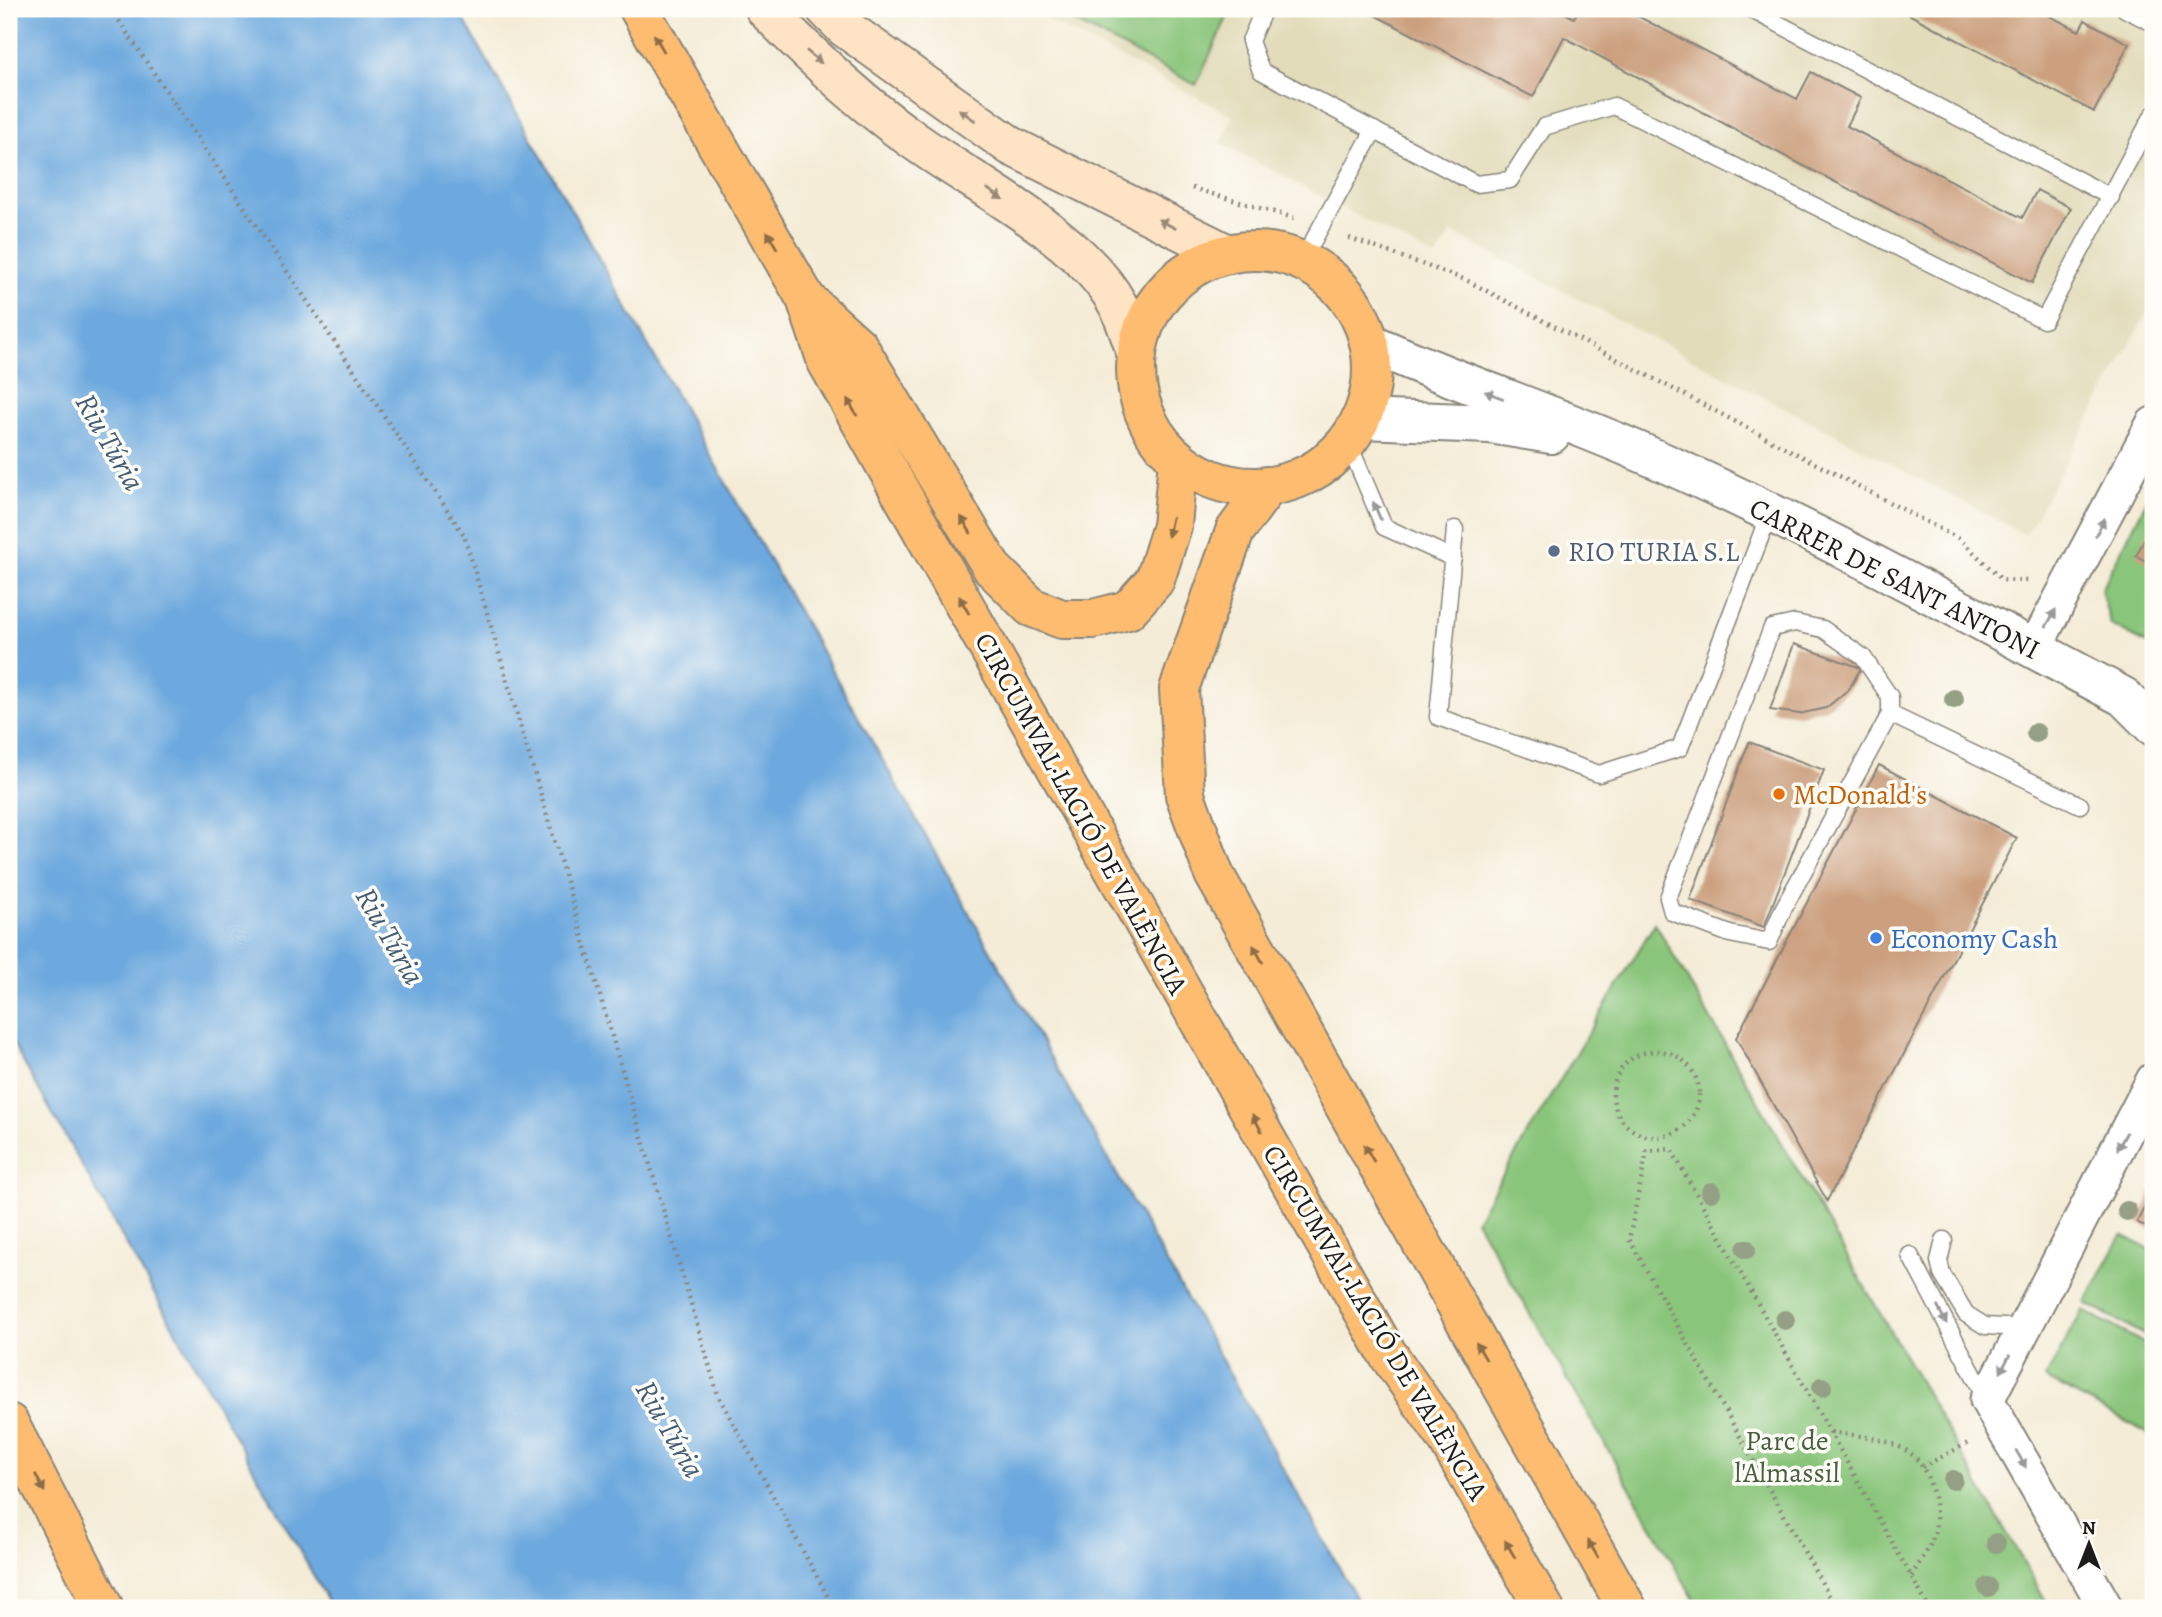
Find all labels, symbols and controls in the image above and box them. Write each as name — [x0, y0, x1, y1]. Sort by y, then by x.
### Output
one-way arrow — [653, 33, 665, 52]
one-way arrow — [805, 49, 823, 64]
one-way arrow — [958, 108, 976, 122]
one-way arrow — [985, 187, 1004, 200]
one-way arrow — [1157, 218, 1177, 229]
one-way arrow — [766, 230, 778, 250]
water label: Riu Túria — [66, 386, 154, 498]
one-way arrow — [1483, 389, 1504, 400]
one-way arrow — [846, 397, 858, 416]
street label: CARRER DE SANT ANTONI — [1743, 489, 2046, 669]
one-way arrow — [1372, 501, 1383, 522]
one-way arrow — [960, 515, 973, 534]
one-way arrow — [1165, 516, 1176, 538]
one-way arrow — [2094, 517, 2106, 537]
place label: RIO TURIA S.L — [1568, 533, 1740, 571]
marker: RIO TURIA S.L — [1546, 543, 1562, 559]
one-way arrow — [958, 595, 970, 614]
one-way arrow — [2045, 609, 2057, 628]
street label: CIRCUMVAL·LACIÓ DE VALÈNCIA — [966, 626, 1197, 1002]
place label: McDonald's — [1793, 776, 1927, 814]
marker: McDonald's — [1771, 786, 1787, 802]
water label: Riu Túria — [346, 880, 434, 992]
place label: Economy Cash — [1890, 920, 2058, 958]
marker: Economy Cash — [1868, 930, 1884, 946]
one-way arrow — [1252, 944, 1264, 964]
one-way arrow — [1251, 1113, 1263, 1132]
one-way arrow — [2116, 1131, 2127, 1151]
street label: CIRCUMVAL·LACIÓ DE VALÈNCIA — [1254, 1138, 1497, 1508]
one-way arrow — [1363, 1143, 1375, 1163]
one-way arrow — [1936, 1305, 1948, 1325]
one-way arrow — [1475, 1341, 1487, 1361]
one-way arrow — [2000, 1354, 2011, 1374]
water label: Riu Túria — [626, 1373, 714, 1485]
park label: Parc de l'Almassil — [1734, 1422, 1840, 1492]
one-way arrow — [2014, 1450, 2027, 1469]
one-way arrow — [34, 1473, 46, 1493]
north arrow — [2054, 1508, 2124, 1578]
text: N — [2082, 1515, 2096, 1541]
one-way arrow — [1504, 1539, 1516, 1559]
one-way arrow — [1587, 1539, 1599, 1559]

